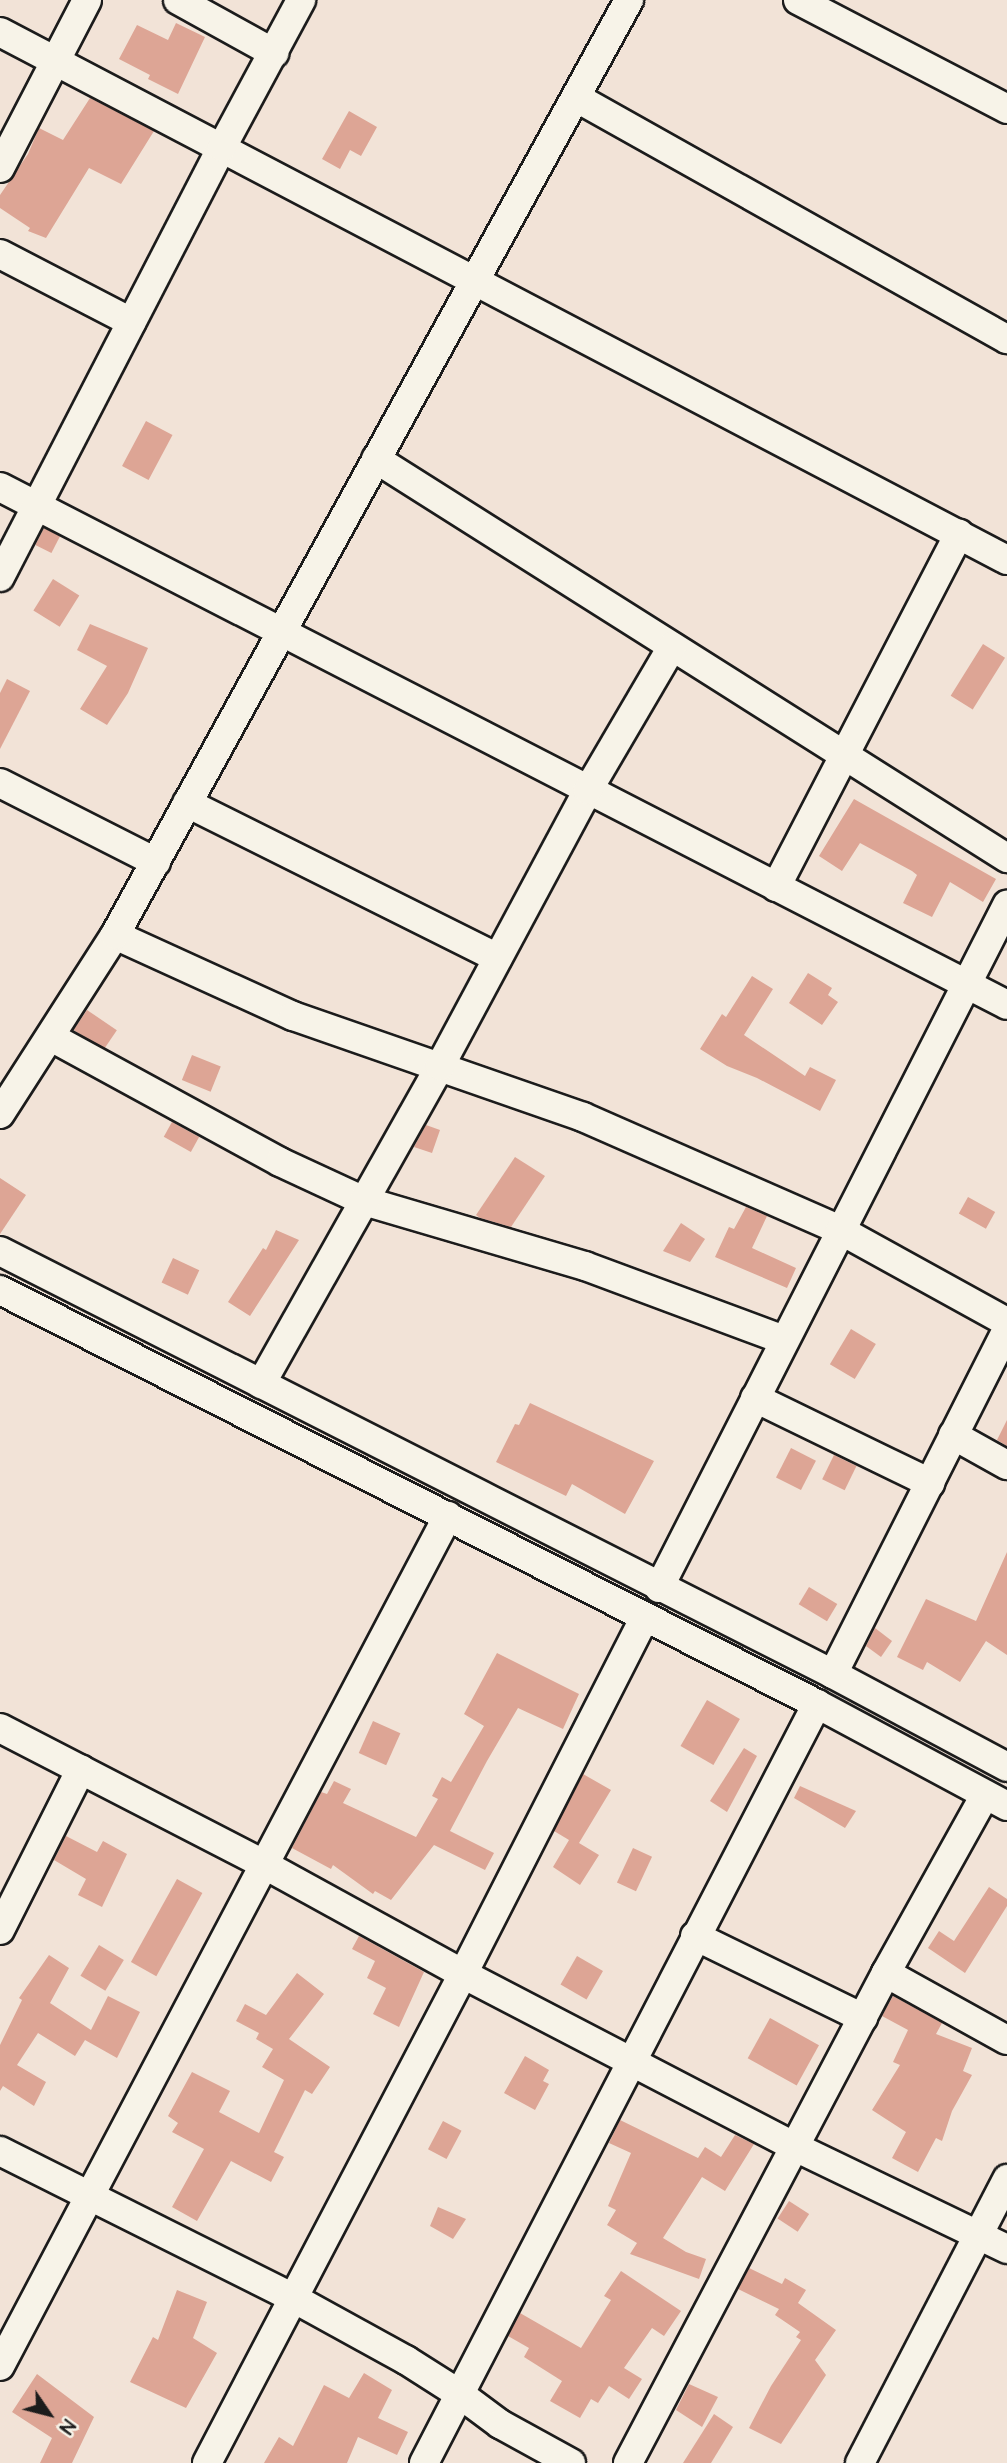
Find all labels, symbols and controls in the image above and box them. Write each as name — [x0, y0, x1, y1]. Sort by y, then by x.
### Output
north arrow — [14, 2379, 84, 2449]
text: N — [52, 2414, 81, 2439]

